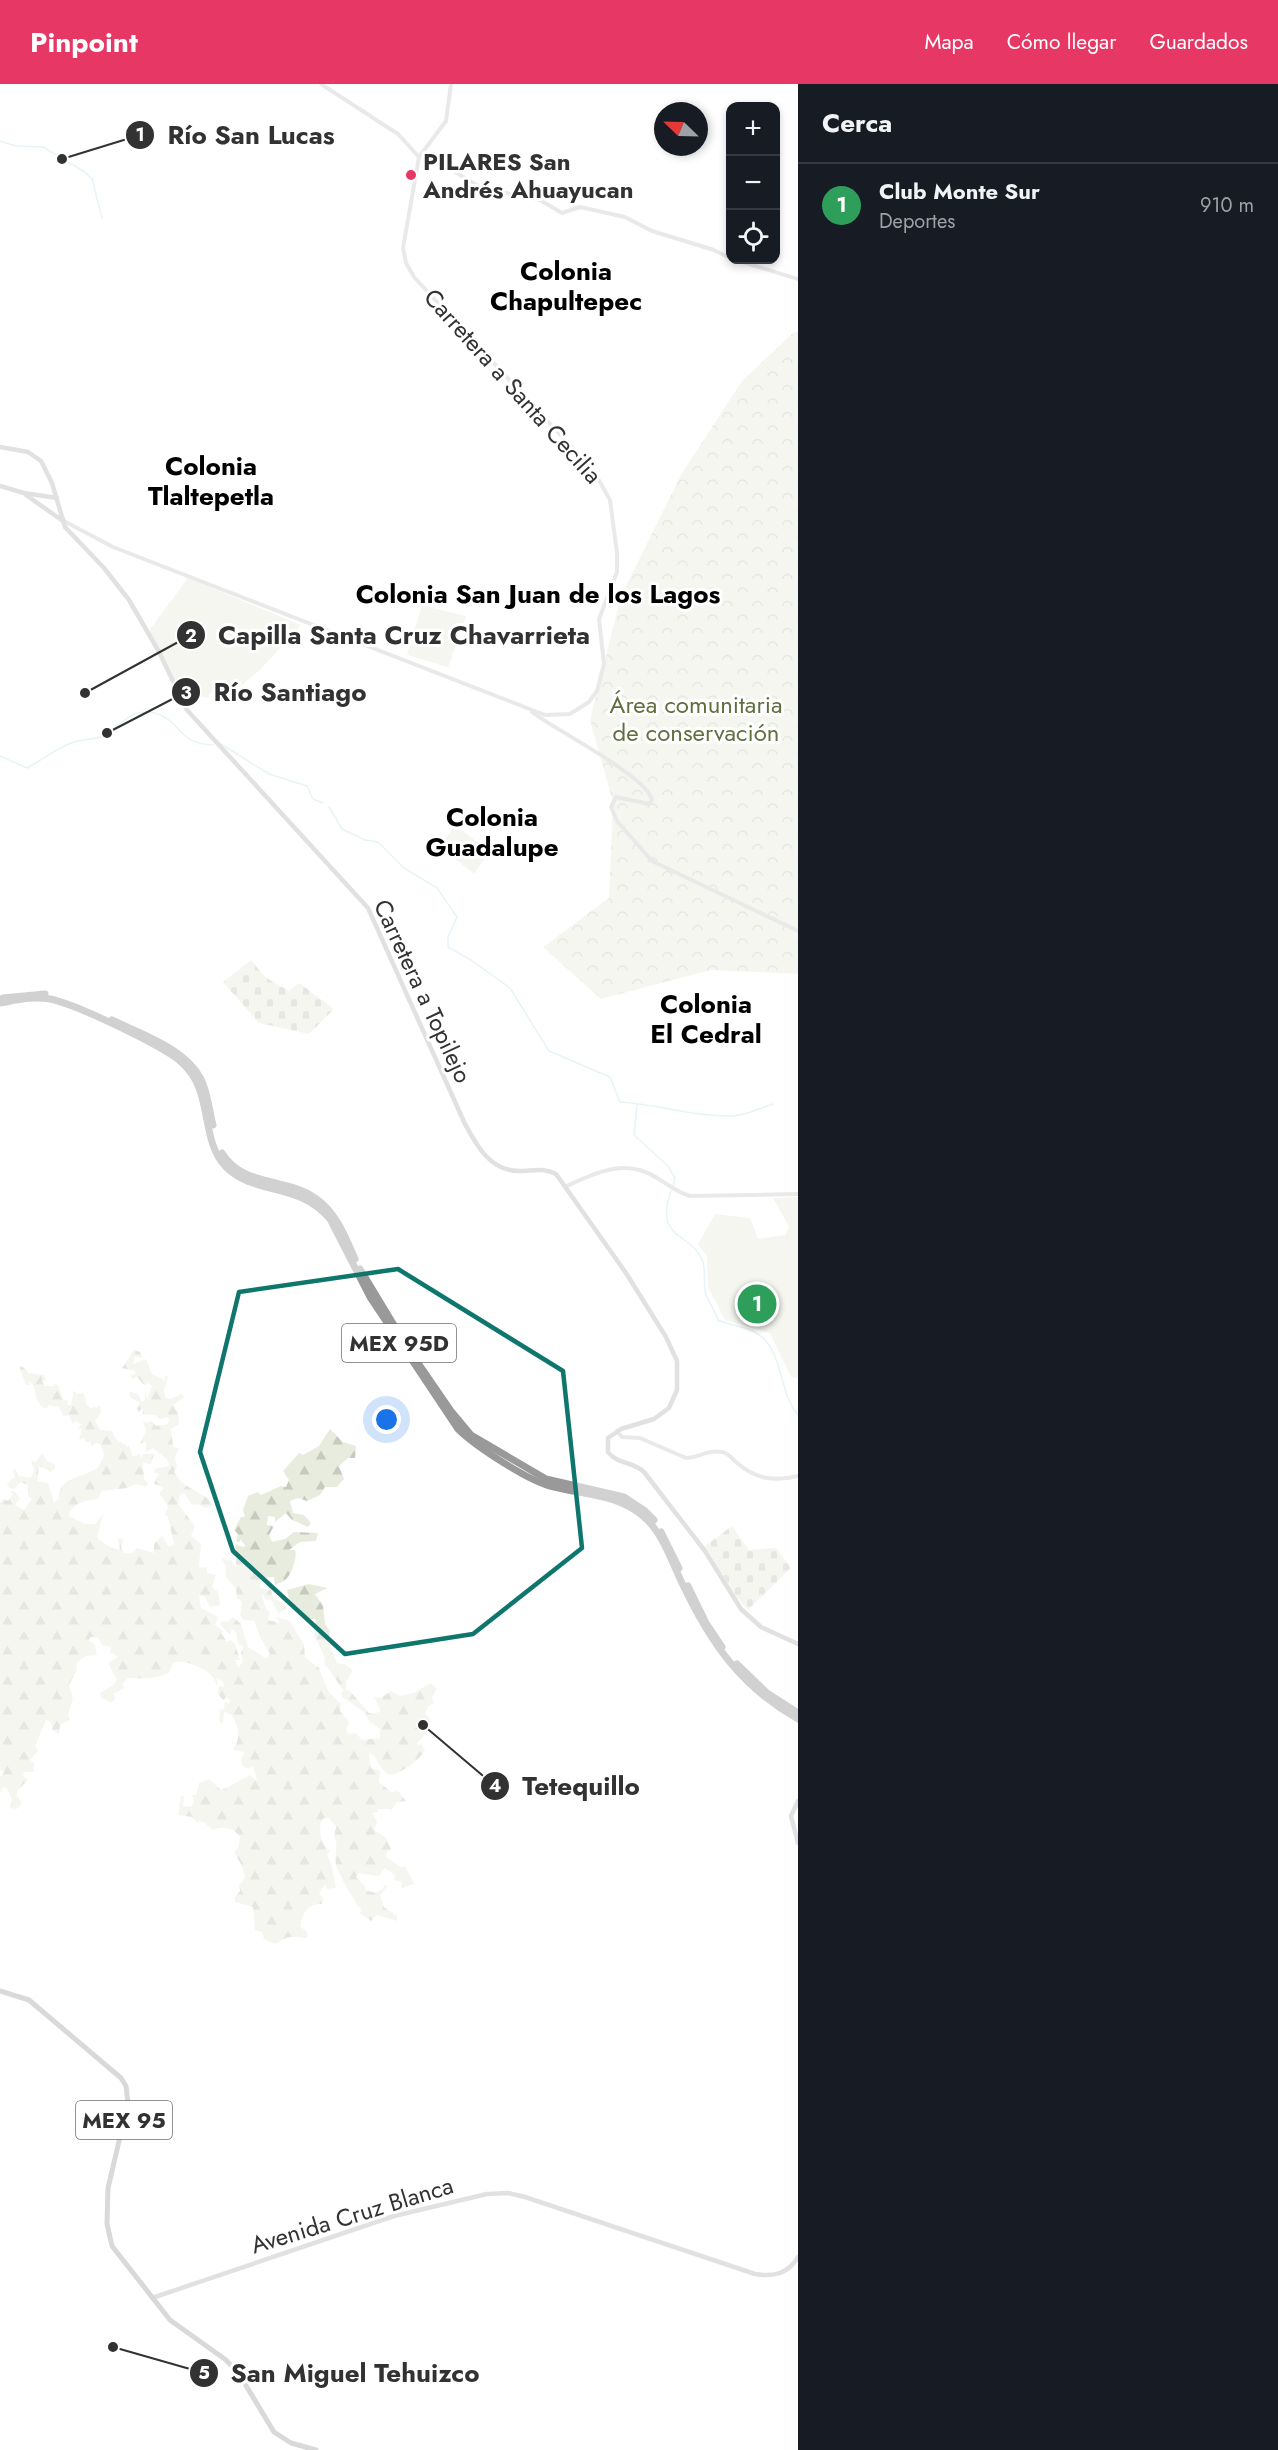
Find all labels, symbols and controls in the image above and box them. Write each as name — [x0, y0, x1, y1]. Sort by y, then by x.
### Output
text: Pinpoint — [30, 22, 138, 63]
text: Mapa — [924, 27, 974, 57]
text: Cómo llegar — [1007, 27, 1116, 57]
text: Guardados — [1149, 27, 1248, 57]
north arrow — [654, 102, 708, 156]
map controls — [726, 102, 780, 264]
button: + — [726, 102, 780, 156]
text: Cerca — [822, 104, 892, 142]
callout: Río San Lucas — [125, 113, 346, 157]
text: Río San Lucas — [167, 116, 335, 154]
text: 1 — [135, 122, 145, 148]
place label: PILARES San Andrés Ahuayucan — [422, 144, 633, 207]
button: − — [726, 156, 780, 210]
marker: PILARES San Andrés Ahuayucan — [404, 168, 418, 182]
text: Club Monte Sur — [879, 175, 1040, 207]
text: 1 — [836, 191, 847, 220]
text: 910 m — [1200, 191, 1254, 220]
text: Deportes — [879, 207, 955, 236]
button: locate — [726, 210, 780, 264]
district label: Colonia Chapultepec — [490, 252, 642, 320]
street label: Carretera a Santa Cecilia — [416, 281, 610, 491]
district label: Colonia Tlaltepetla — [148, 447, 274, 515]
district label: Colonia San Juan de los Lagos — [356, 575, 721, 613]
callout: Capilla Santa Cruz Chavarrieta — [176, 613, 602, 657]
text: Capilla Santa Cruz Chavarrieta — [218, 616, 590, 654]
text: 2 — [185, 623, 197, 649]
callout: Río Santiago — [171, 670, 378, 714]
text: Río Santiago — [213, 673, 367, 711]
text: 3 — [180, 680, 192, 706]
park label: Área comunitaria de conservación — [610, 687, 782, 750]
district label: Colonia Guadalupe — [425, 798, 559, 866]
street label: Carretera a Topilejo — [365, 893, 481, 1089]
district label: Colonia El Cedral — [650, 985, 762, 1053]
pin: 1 — [738, 1282, 777, 1326]
road number: MEX 95D — [342, 1324, 456, 1362]
your location — [372, 1405, 401, 1434]
callout: Tetequillo — [480, 1764, 652, 1808]
text: Tetequillo — [522, 1767, 640, 1805]
text: 4 — [489, 1773, 501, 1799]
road number: MEX 95 — [76, 2101, 172, 2139]
street label: Avenida Cruz Blanca — [246, 2168, 458, 2262]
callout: San Miguel Tehuizco — [189, 2351, 492, 2395]
text: San Miguel Tehuizco — [230, 2354, 480, 2392]
text: 5 — [198, 2360, 210, 2386]

